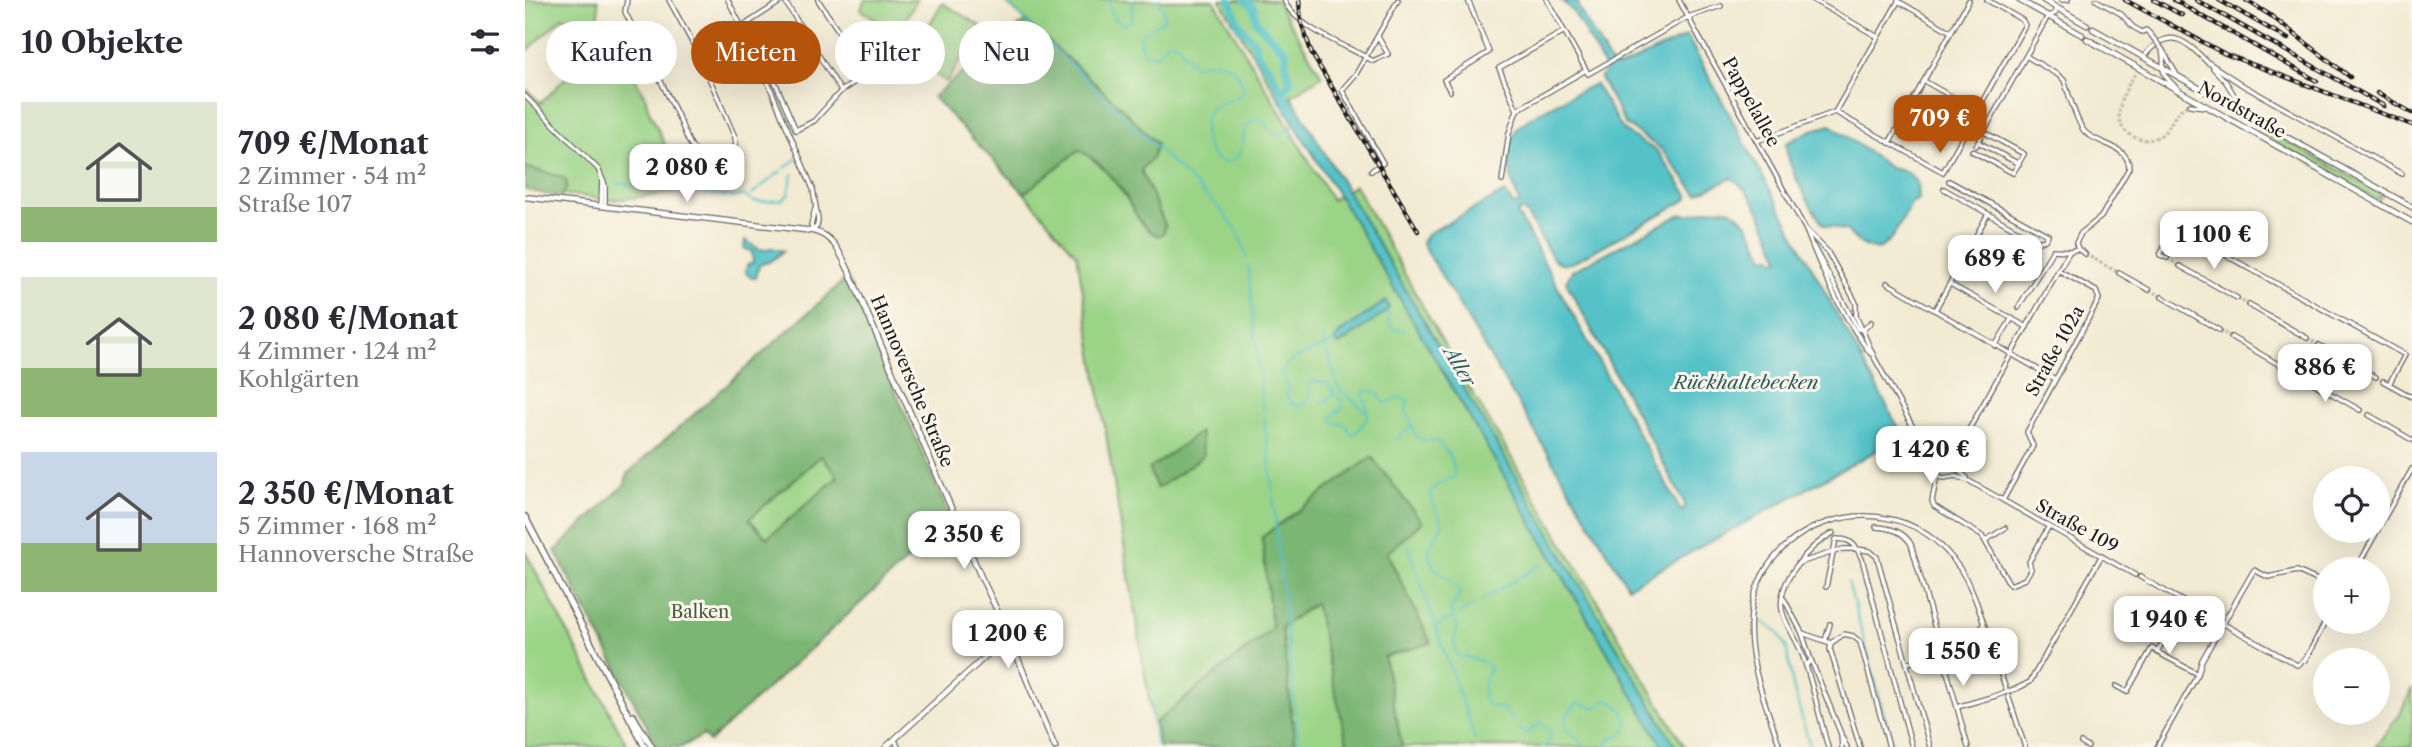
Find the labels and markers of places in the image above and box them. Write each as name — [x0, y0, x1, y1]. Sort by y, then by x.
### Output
pin: 709 € — [1891, 96, 1989, 155]
pin: 2 080 € — [622, 144, 752, 204]
pin: 1 100 € — [2149, 212, 2279, 271]
pin: 689 € — [1946, 236, 2044, 295]
pin: 886 € — [2276, 344, 2374, 404]
pin: 1 420 € — [1866, 426, 1996, 486]
pin: 2 350 € — [899, 512, 1029, 571]
pin: 1 940 € — [2104, 596, 2234, 656]
pin: 1 200 € — [943, 610, 1073, 670]
pin: 1 550 € — [1898, 628, 2028, 688]

